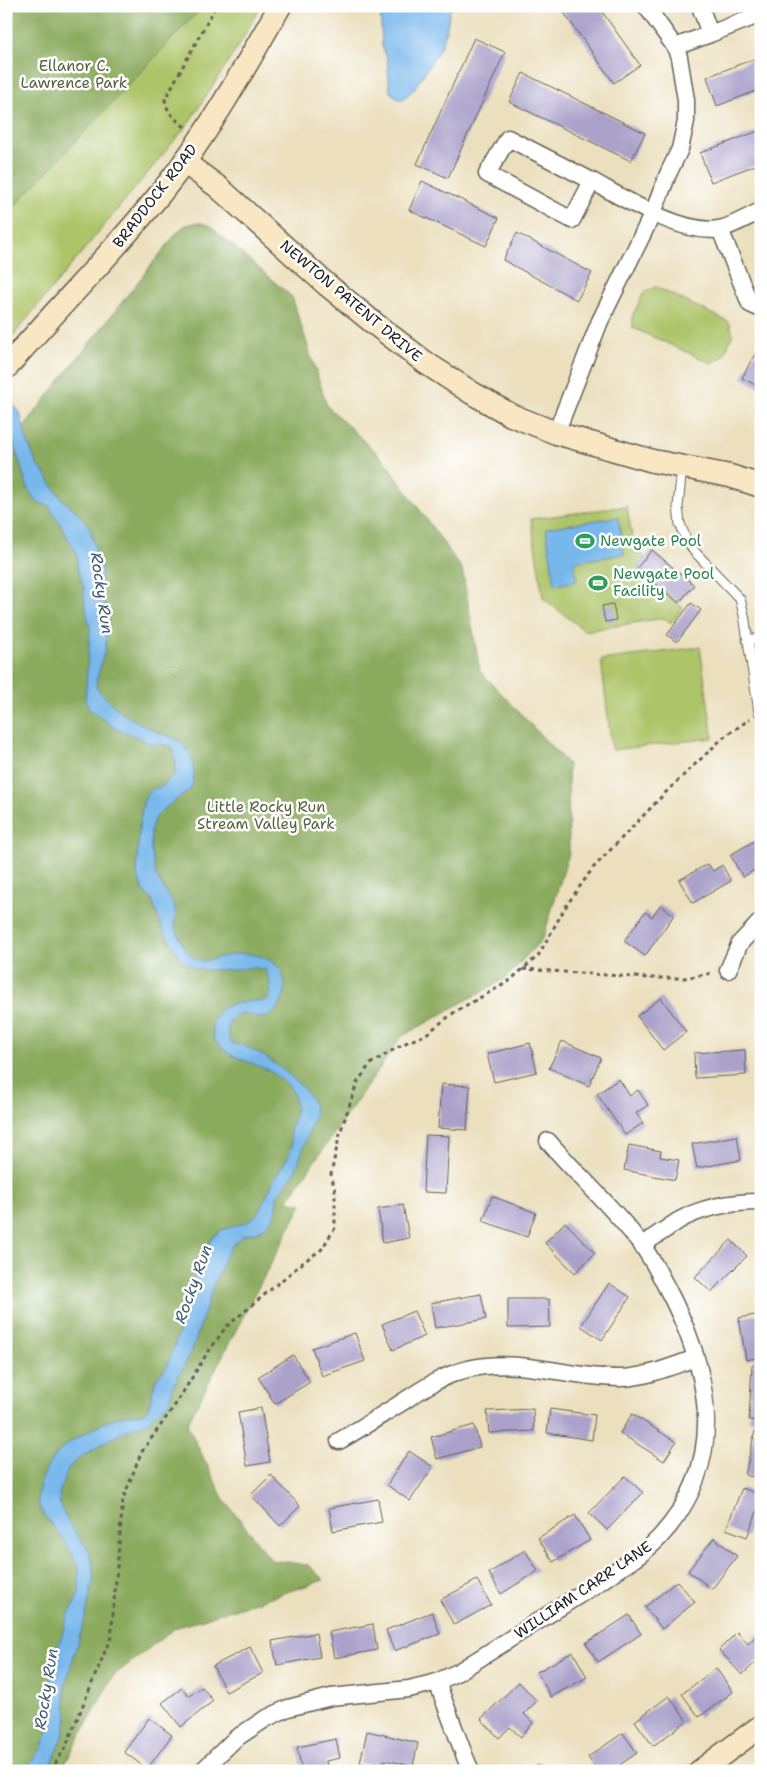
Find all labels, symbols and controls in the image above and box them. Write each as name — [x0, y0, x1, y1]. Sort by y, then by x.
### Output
park label: Ellanor C. Lawrence Park — [21, 56, 127, 93]
street label: BRADDOCK ROAD — [108, 140, 202, 252]
street label: NEWTON PATENT DRIVE — [276, 236, 426, 366]
sports icon: Newgate Pool — [574, 530, 596, 552]
place label: Newgate Pool — [600, 531, 702, 551]
water label: Rocky Run — [86, 551, 118, 635]
place label: Newgate Pool Facility — [613, 564, 715, 601]
sports icon: Newgate Pool Facility — [587, 572, 609, 594]
park label: Little Rocky Run Stream Valley Park — [197, 797, 335, 834]
water label: Rocky Run — [169, 1242, 217, 1326]
street label: WILLIAM CARR LANE — [510, 1536, 656, 1644]
water label: Rocky Run — [29, 1647, 63, 1731]

